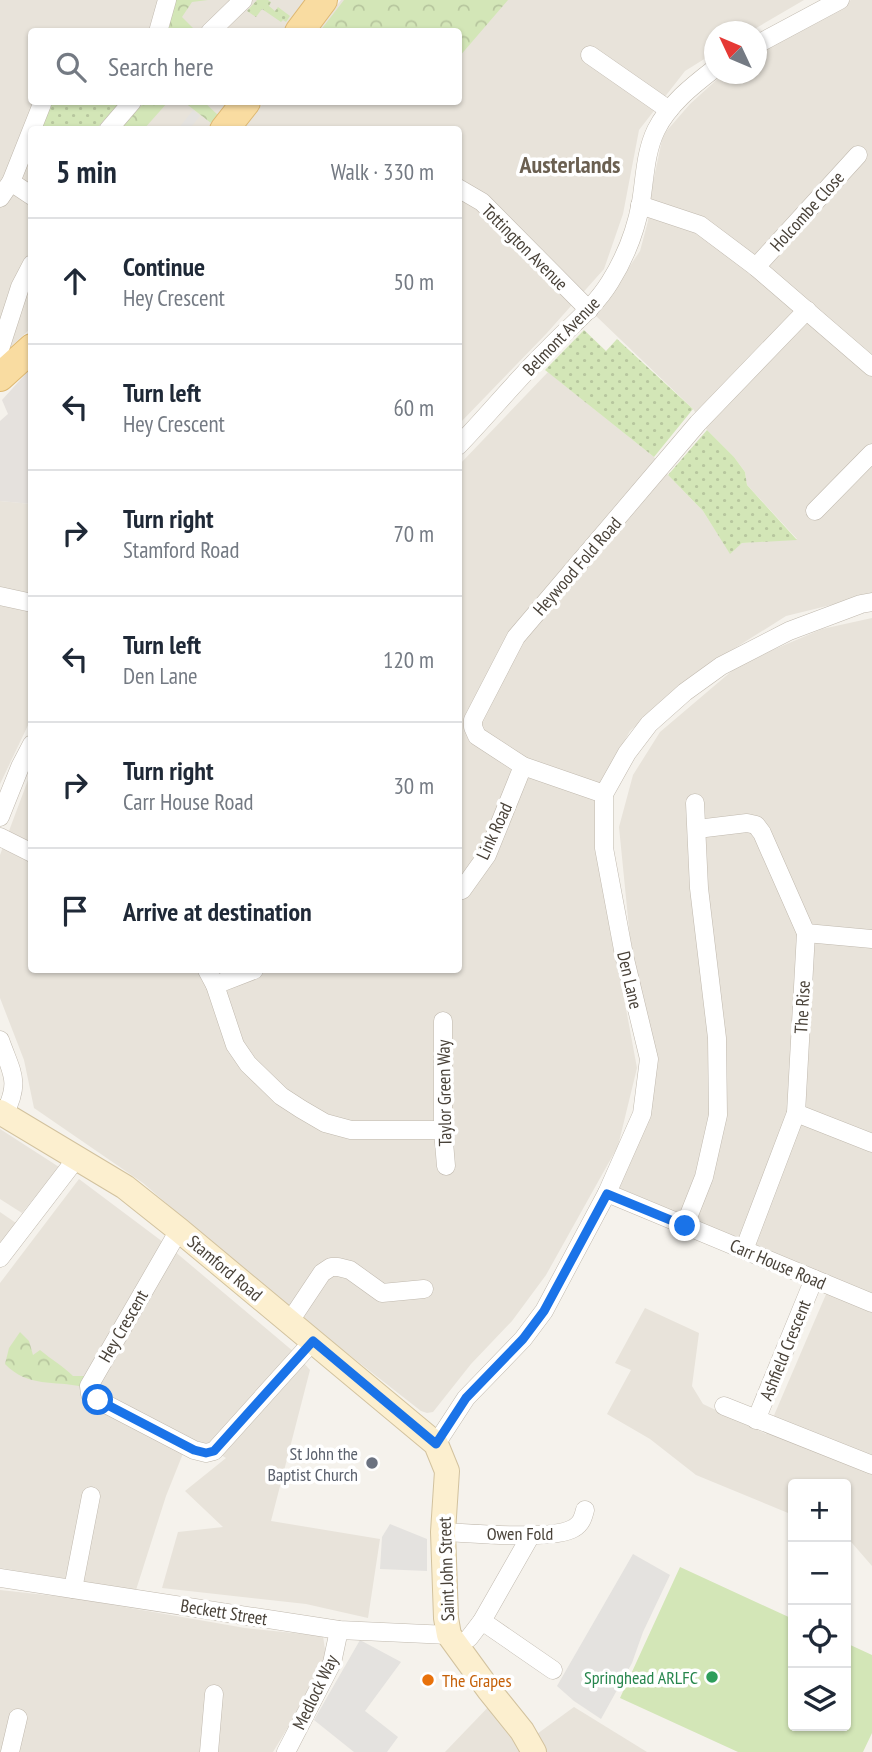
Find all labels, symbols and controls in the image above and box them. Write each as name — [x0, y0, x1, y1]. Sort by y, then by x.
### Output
north arrow — [704, 21, 767, 84]
search box — [28, 28, 462, 105]
icon: search — [52, 48, 90, 86]
text: Search here — [108, 50, 214, 83]
district label: Austerlands — [518, 149, 621, 180]
text: 5 min — [56, 152, 117, 191]
text: Walk · 330 m — [331, 157, 434, 186]
street label: Holcombe Close — [765, 166, 849, 256]
street label: Tottington Avenue — [477, 199, 573, 295]
text: Continue — [123, 250, 205, 283]
icon: ahead — [56, 262, 94, 300]
text: 50 m — [393, 267, 434, 296]
text: Hey Crescent — [123, 283, 225, 312]
street label: Belmont Avenue — [518, 292, 604, 380]
text: Turn left — [123, 376, 201, 409]
icon: left — [56, 388, 94, 426]
text: 60 m — [393, 393, 434, 422]
text: Hey Crescent — [123, 409, 225, 438]
text: Turn right — [123, 502, 214, 535]
street label: Heywood Fold Road — [528, 512, 626, 620]
icon: right — [56, 514, 94, 552]
text: 70 m — [393, 519, 434, 548]
text: Stamford Road — [123, 535, 239, 564]
text: Turn left — [123, 628, 201, 661]
icon: left — [56, 640, 94, 678]
text: 120 m — [383, 645, 434, 674]
text: Den Lane — [123, 661, 198, 690]
text: Turn right — [123, 754, 214, 787]
icon: right — [56, 766, 94, 804]
text: 30 m — [393, 771, 434, 800]
text: Carr House Road — [123, 787, 254, 816]
street label: Link Road — [471, 799, 517, 863]
icon: arrive — [56, 892, 94, 930]
text: Arrive at destination — [123, 895, 312, 928]
street label: Den Lane — [612, 949, 648, 1011]
street label: The Rise — [789, 980, 815, 1034]
street label: Taylor Green Way — [432, 1039, 456, 1146]
route end — [669, 1210, 700, 1241]
street label: Stamford Road — [183, 1230, 267, 1306]
street label: Carr House Road — [726, 1233, 830, 1295]
street label: Hey Crescent — [93, 1286, 153, 1366]
street label: Ashfield Crescent — [754, 1296, 816, 1404]
route start — [82, 1384, 113, 1415]
place label: St John the Baptist Church — [268, 1442, 358, 1486]
marker: St John the Baptist Church — [364, 1455, 380, 1471]
map controls — [788, 1479, 851, 1731]
button: + — [788, 1479, 851, 1542]
street label: Saint John Street — [433, 1516, 459, 1622]
street label: Owen Fold — [487, 1522, 553, 1545]
button: − — [788, 1542, 851, 1605]
street label: Beckett Street — [179, 1594, 269, 1630]
button: locate — [788, 1605, 851, 1668]
street label: Medlock Way — [287, 1651, 343, 1733]
place label: Springhead ARLFC — [584, 1666, 698, 1689]
button: layers — [788, 1668, 851, 1731]
place label: The Grapes — [442, 1669, 512, 1692]
marker: Springhead ARLFC — [704, 1669, 720, 1685]
marker: The Grapes — [420, 1672, 436, 1688]

